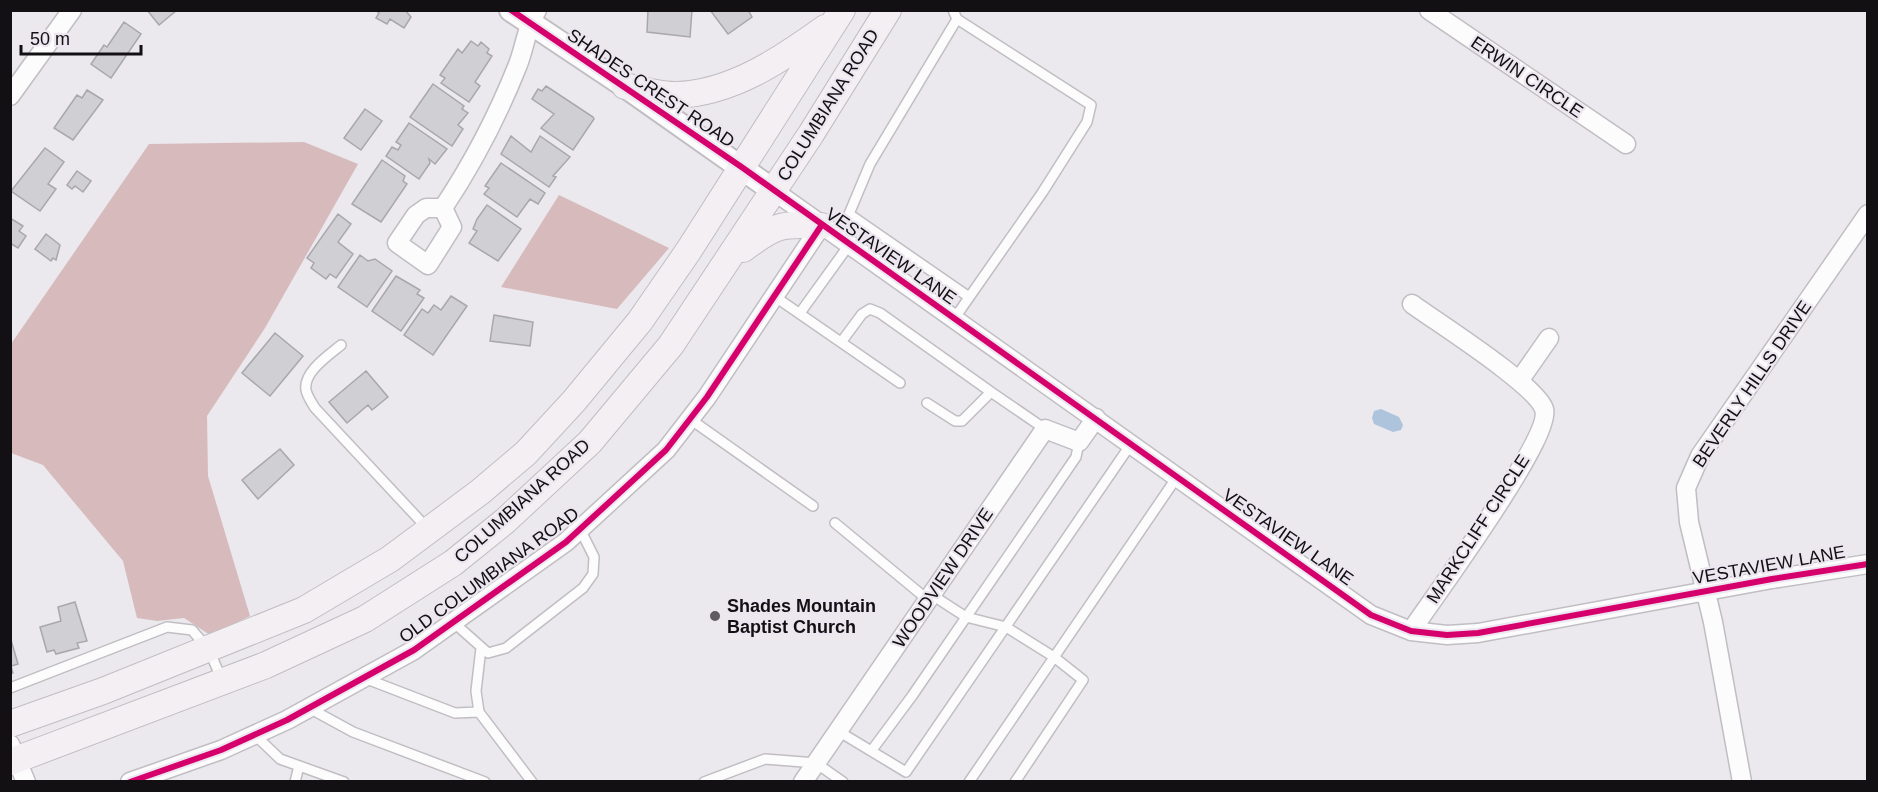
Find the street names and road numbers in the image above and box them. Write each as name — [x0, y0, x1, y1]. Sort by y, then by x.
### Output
street label: SHADES CREST ROAD — [564, 25, 738, 151]
street label: COLUMBIANA ROAD — [773, 25, 883, 185]
street label: ERWIN CIRCLE — [1467, 32, 1587, 122]
street label: VESTAVIEW LANE — [822, 204, 960, 308]
street label: BEVERLY HILLS DRIVE — [1689, 297, 1815, 471]
street label: COLUMBIANA ROAD — [450, 435, 594, 567]
street label: MARKCLIFF CIRCLE — [1422, 451, 1534, 607]
street label: VESTAVIEW LANE — [1219, 485, 1357, 589]
street label: OLD COLUMBIANA ROAD — [395, 503, 583, 647]
street label: WOODVIEW DRIVE — [889, 504, 997, 652]
street label: VESTAVIEW LANE — [1691, 542, 1847, 588]

